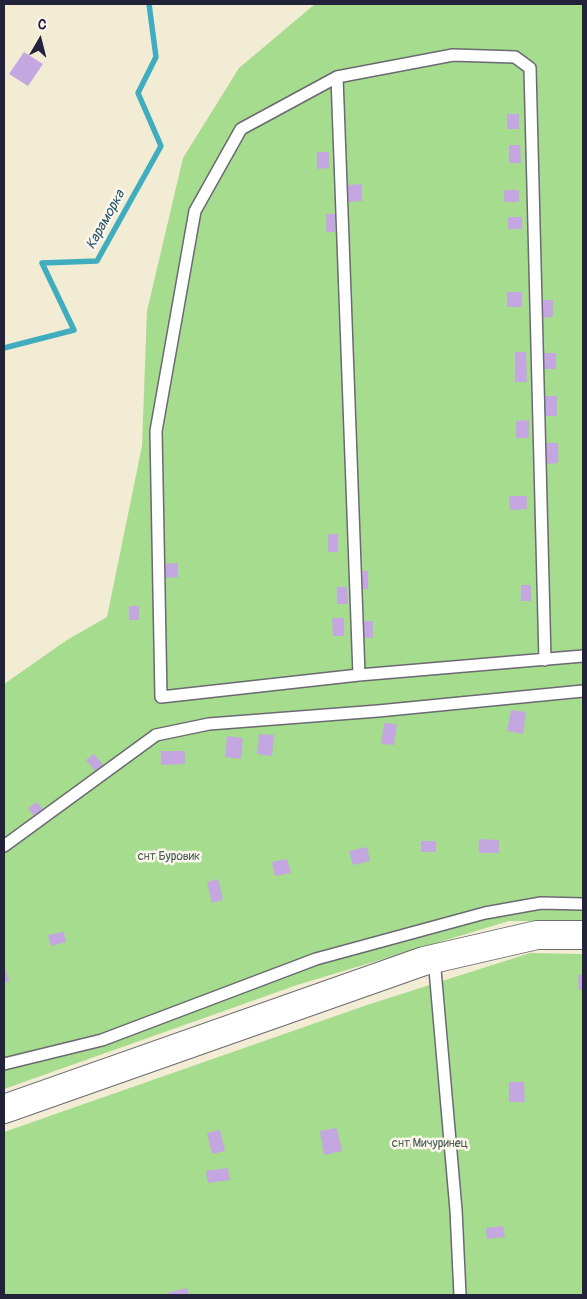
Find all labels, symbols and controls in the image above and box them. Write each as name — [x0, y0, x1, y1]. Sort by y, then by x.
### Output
north arrow — [15, 15, 65, 65]
text: С — [37, 16, 48, 34]
water label: Караморка — [83, 188, 129, 252]
park label: снт Буровик — [138, 850, 200, 864]
park label: снт Мичуринец — [392, 1137, 468, 1151]

